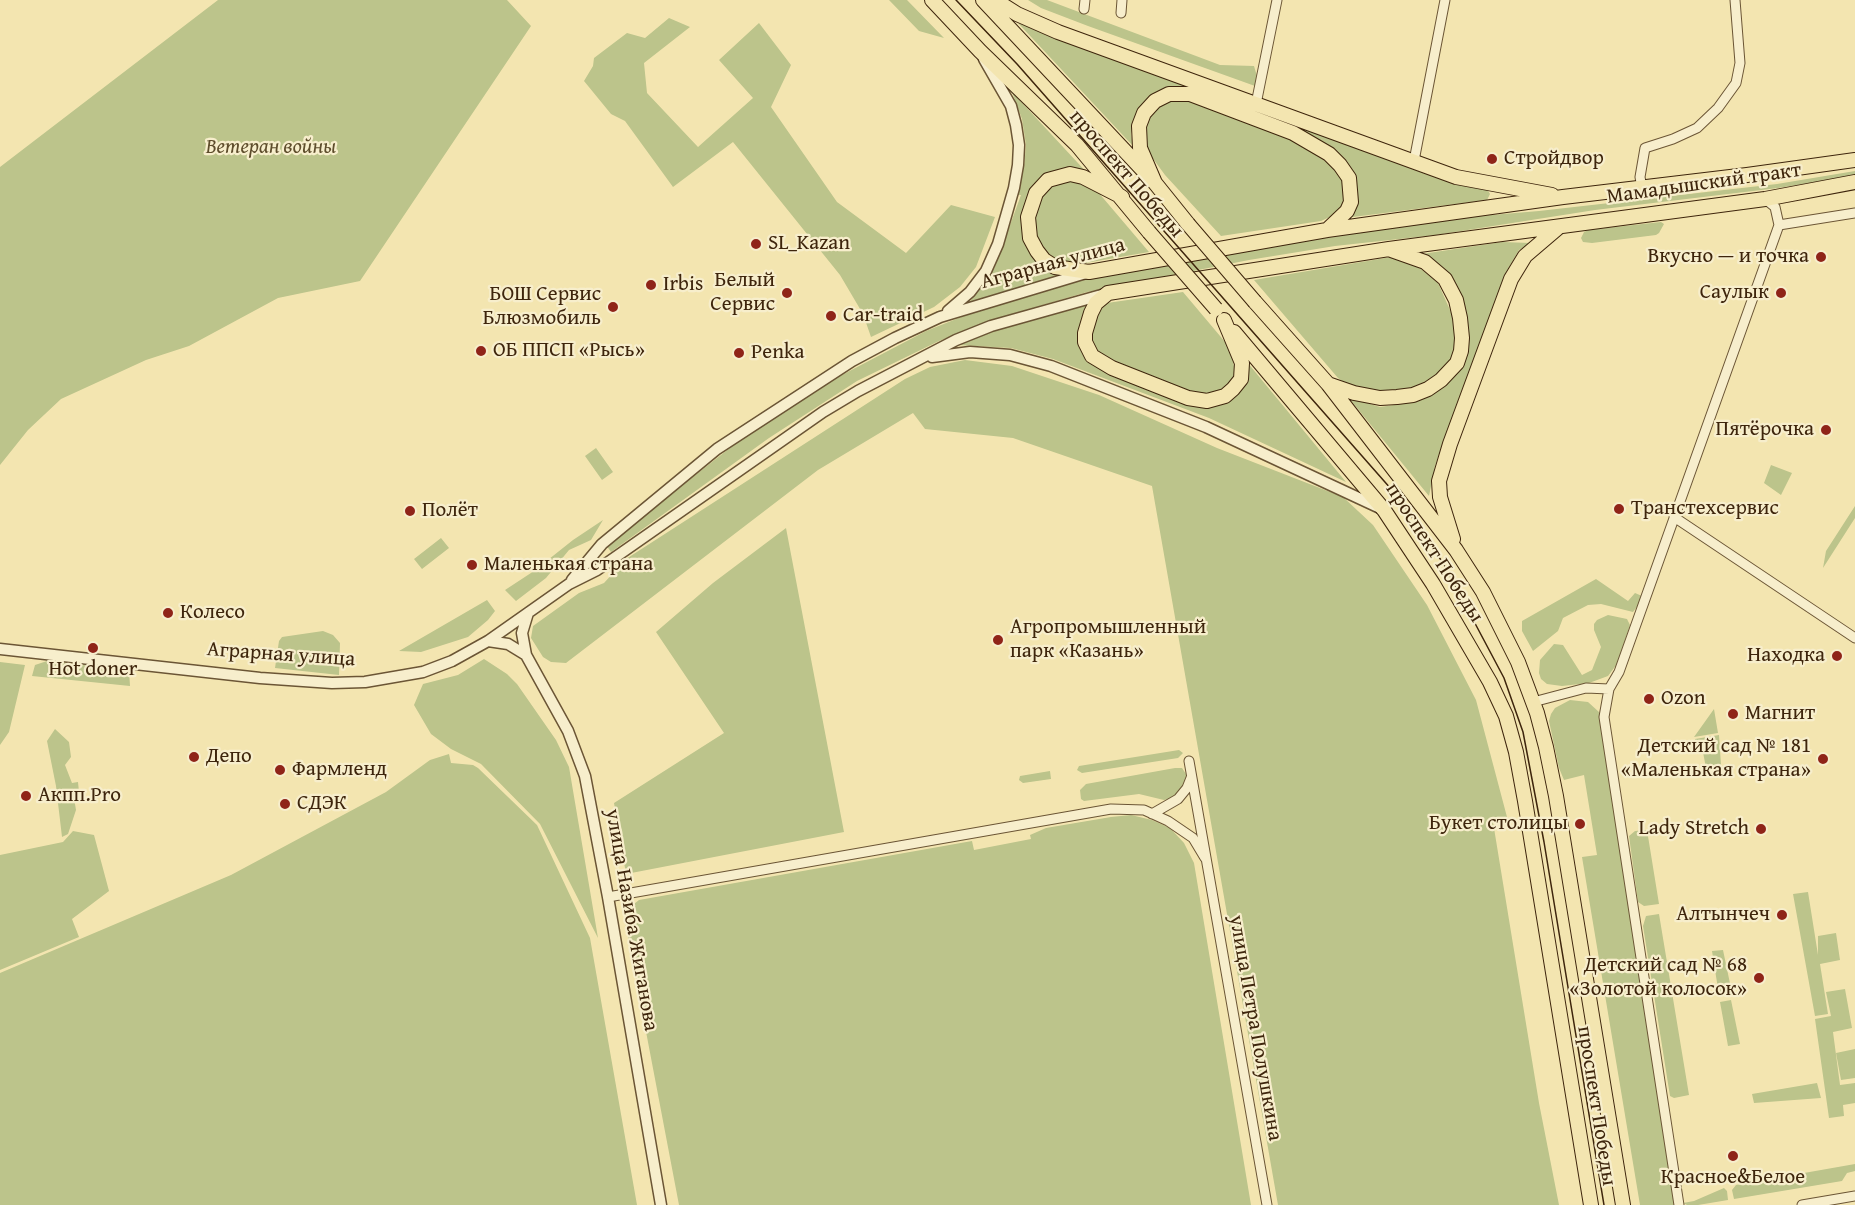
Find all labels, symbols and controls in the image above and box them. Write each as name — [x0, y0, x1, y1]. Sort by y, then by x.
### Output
street label: проспект Победы — [1063, 105, 1189, 243]
park label: Ветеран войны — [206, 135, 336, 161]
place label: Стройдвор — [1504, 146, 1604, 172]
marker: Стройдвор — [1485, 152, 1499, 166]
street label: Мамадышский тракт — [1605, 158, 1803, 210]
place label: SL_Kazan — [768, 231, 850, 257]
street label: Аграрная улица — [978, 233, 1128, 295]
marker: SL_Kazan — [749, 237, 763, 251]
place label: Вкусно — и точка — [1647, 244, 1809, 270]
marker: Вкусно — и точка — [1814, 250, 1828, 264]
place label: Белый Сервис — [710, 268, 775, 318]
place label: Irbis — [663, 272, 703, 298]
marker: Irbis — [644, 278, 658, 292]
place label: Саулык — [1700, 280, 1769, 306]
place label: БОШ Сервис Блюзмобиль — [483, 282, 601, 332]
marker: Белый Сервис — [780, 286, 794, 300]
marker: Саулык — [1774, 286, 1788, 300]
marker: БОШ Сервис Блюзмобиль — [606, 300, 620, 314]
place label: Car-traid — [843, 303, 923, 329]
marker: Car-traid — [824, 309, 838, 323]
place label: ОБ ППСП «Рысь» — [493, 338, 645, 364]
place label: Penka — [751, 340, 805, 366]
marker: ОБ ППСП «Рысь» — [474, 344, 488, 358]
marker: Penka — [732, 346, 746, 360]
place label: Пятёрочка — [1716, 417, 1814, 443]
marker: Пятёрочка — [1819, 423, 1833, 437]
street label: проспект Победы — [1379, 478, 1489, 628]
place label: Транстехсервис — [1631, 496, 1779, 522]
place label: Полёт — [422, 498, 478, 524]
marker: Транстехсервис — [1612, 502, 1626, 516]
marker: Полёт — [403, 504, 417, 518]
place label: Маленькая страна — [484, 552, 653, 578]
marker: Маленькая страна — [465, 558, 479, 572]
place label: Колесо — [180, 600, 245, 626]
marker: Колесо — [161, 606, 175, 620]
place label: Агропромышленный парк «Казань» — [1010, 615, 1206, 665]
marker: Агропромышленный парк «Казань» — [991, 633, 1005, 647]
street label: Аграрная улица — [206, 637, 356, 673]
marker: Hot doner — [86, 641, 100, 655]
place label: Находка — [1747, 643, 1825, 669]
marker: Находка — [1830, 649, 1844, 663]
place label: Hot doner — [49, 657, 137, 683]
place label: Ozon — [1661, 686, 1705, 712]
marker: Ozon — [1642, 692, 1656, 706]
place label: Магнит — [1745, 701, 1815, 727]
marker: Магнит — [1726, 707, 1740, 721]
place label: Детский сад № 181 «Маленькая страна» — [1621, 734, 1811, 784]
place label: Депо — [206, 744, 252, 770]
marker: Депо — [187, 750, 201, 764]
marker: Детский сад № 181 «Маленькая страна» — [1816, 752, 1830, 766]
place label: Фармленд — [292, 757, 387, 783]
marker: Фармленд — [273, 763, 287, 777]
place label: Акпп.Pro — [38, 783, 121, 809]
marker: Акпп.Pro — [19, 789, 33, 803]
place label: СДЭК — [297, 791, 347, 817]
marker: СДЭК — [278, 797, 292, 811]
street label: улица Назиба Жиганова — [599, 807, 663, 1033]
place label: Букет столицы — [1429, 811, 1568, 837]
place label: Lady Stretch — [1638, 816, 1749, 842]
marker: Букет столицы — [1573, 817, 1587, 831]
marker: Lady Stretch — [1754, 822, 1768, 836]
place label: Алтынчеч — [1676, 902, 1770, 928]
marker: Алтынчеч — [1775, 908, 1789, 922]
street label: улица Петра Полушкина — [1223, 913, 1287, 1143]
place label: Детский сад № 68 «Золотой колосок» — [1569, 953, 1747, 1003]
marker: Детский сад № 68 «Золотой колосок» — [1752, 971, 1766, 985]
street label: проспект Победы — [1571, 1024, 1621, 1188]
marker: Красное&Белое — [1726, 1149, 1740, 1163]
place label: Красное&Белое — [1661, 1165, 1805, 1191]

